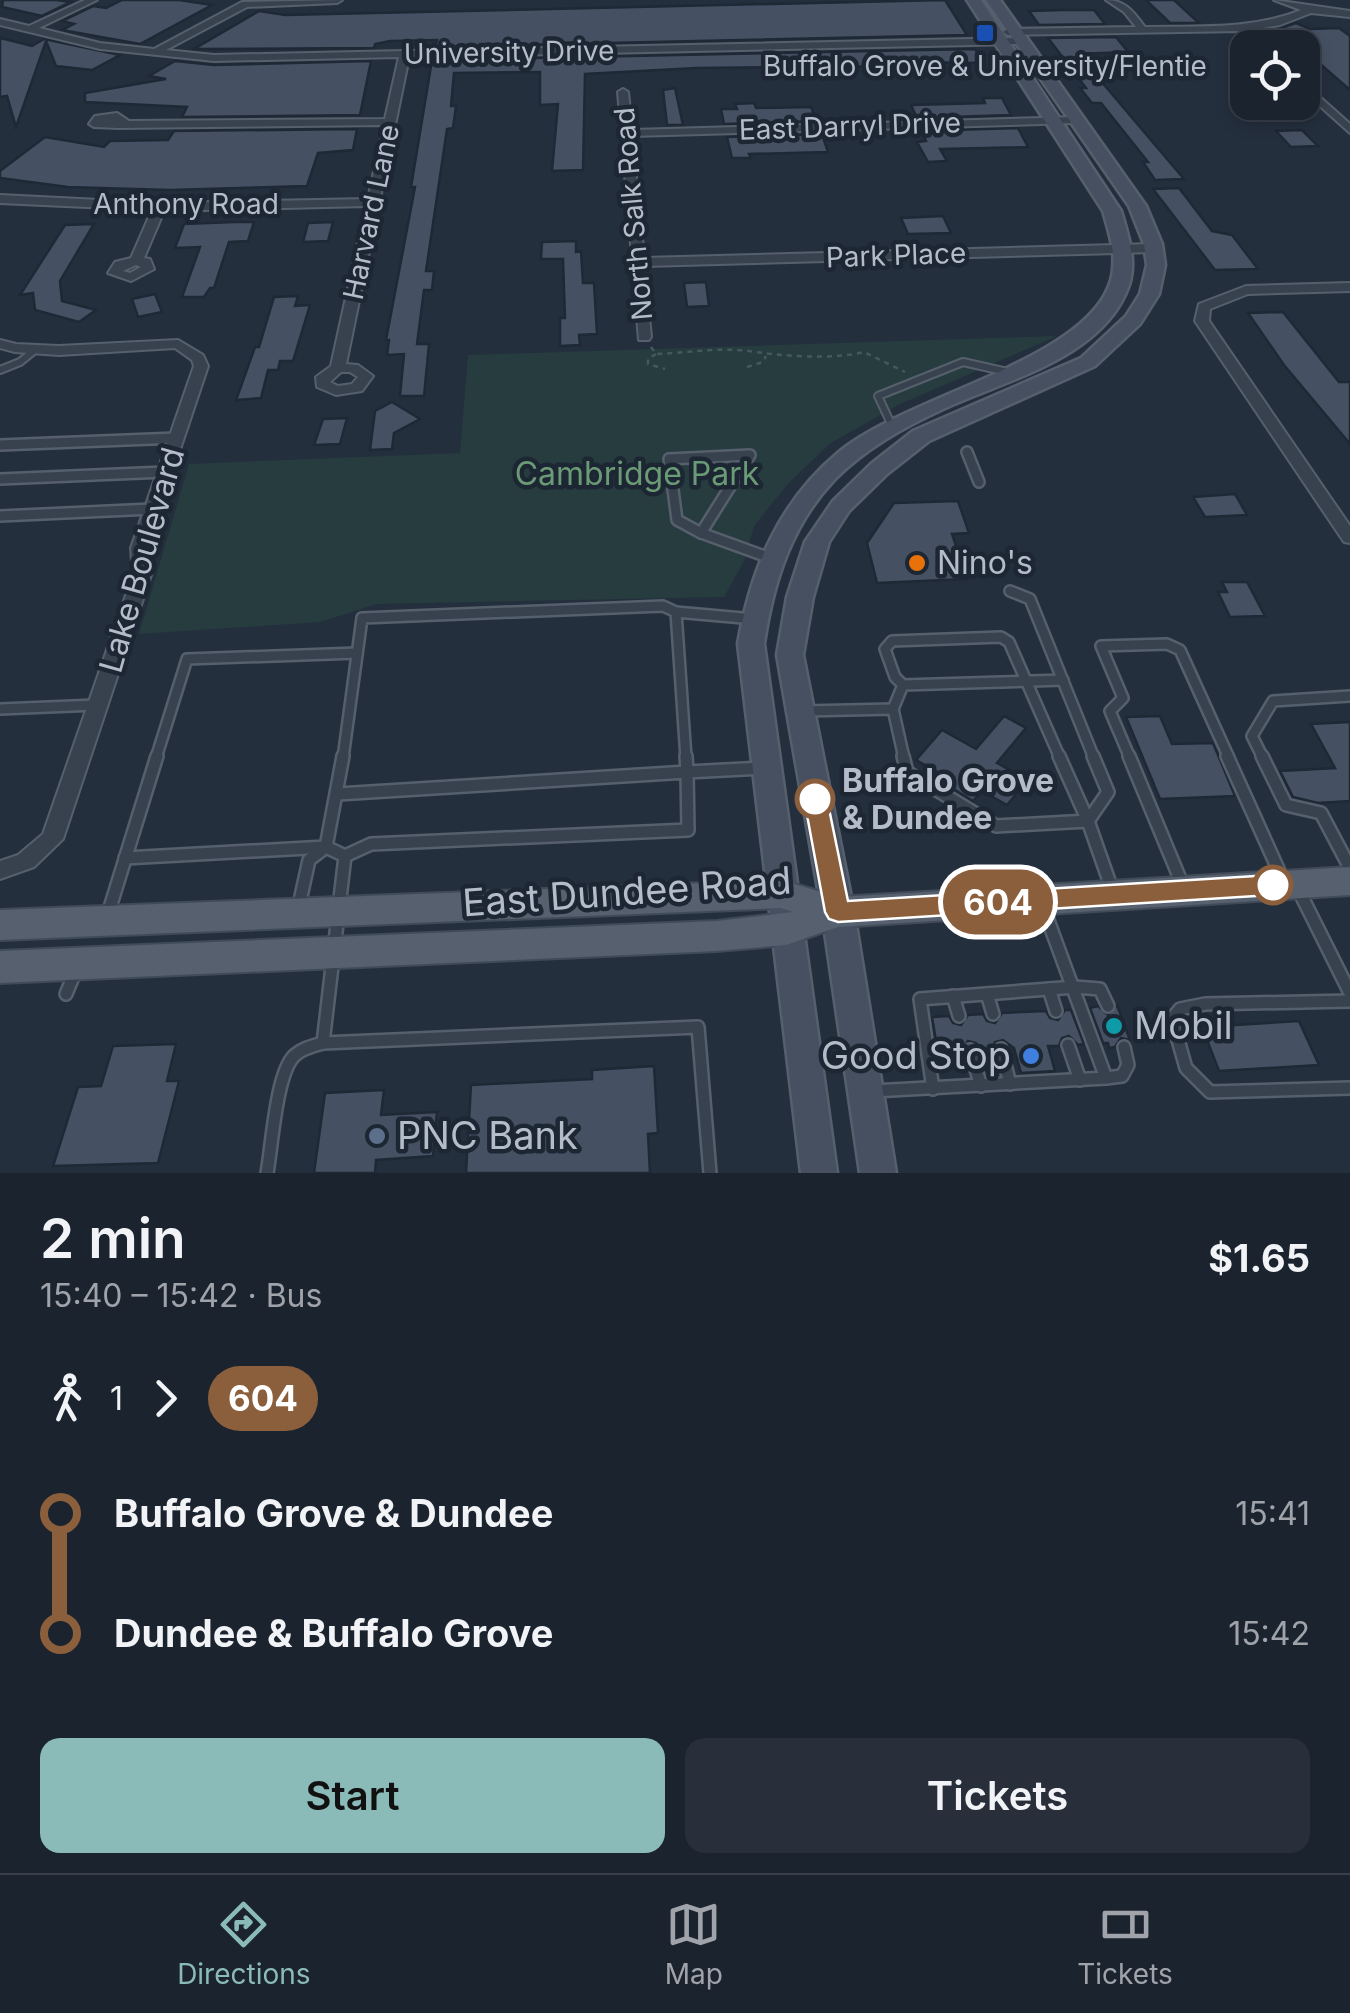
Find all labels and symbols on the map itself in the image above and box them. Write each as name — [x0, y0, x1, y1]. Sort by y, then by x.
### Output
marker: Buffalo Grove & University/Flentie — [974, 22, 996, 44]
street label: University Drive — [403, 33, 615, 71]
place label: Buffalo Grove & University/Flentie — [763, 49, 1207, 83]
street label: East Darryl Drive — [738, 105, 962, 147]
street label: North Salk Road — [607, 106, 659, 322]
street label: Harvard Lane — [336, 121, 406, 303]
street label: Anthony Road — [93, 187, 279, 221]
street label: Park Place — [825, 236, 967, 274]
street label: Lake Boulevard — [91, 443, 192, 677]
park label: Cambridge Park — [515, 454, 760, 493]
place label: Nino's — [937, 543, 1033, 582]
marker: Nino's — [906, 552, 928, 574]
place label: Buffalo Grove & Dundee — [842, 761, 1054, 837]
marker: Buffalo Grove & Dundee — [796, 780, 834, 818]
street label: East Dundee Road — [461, 857, 793, 925]
unlabelled marker — [1254, 866, 1292, 904]
line badge: 604 — [940, 870, 1056, 934]
place label: Mobil — [1134, 1002, 1233, 1048]
marker: Mobil — [1103, 1015, 1125, 1037]
place label: Good Stop — [821, 1032, 1011, 1078]
marker: Good Stop — [1020, 1045, 1042, 1067]
place label: PNC Bank — [397, 1112, 578, 1158]
marker: PNC Bank — [366, 1125, 388, 1147]

